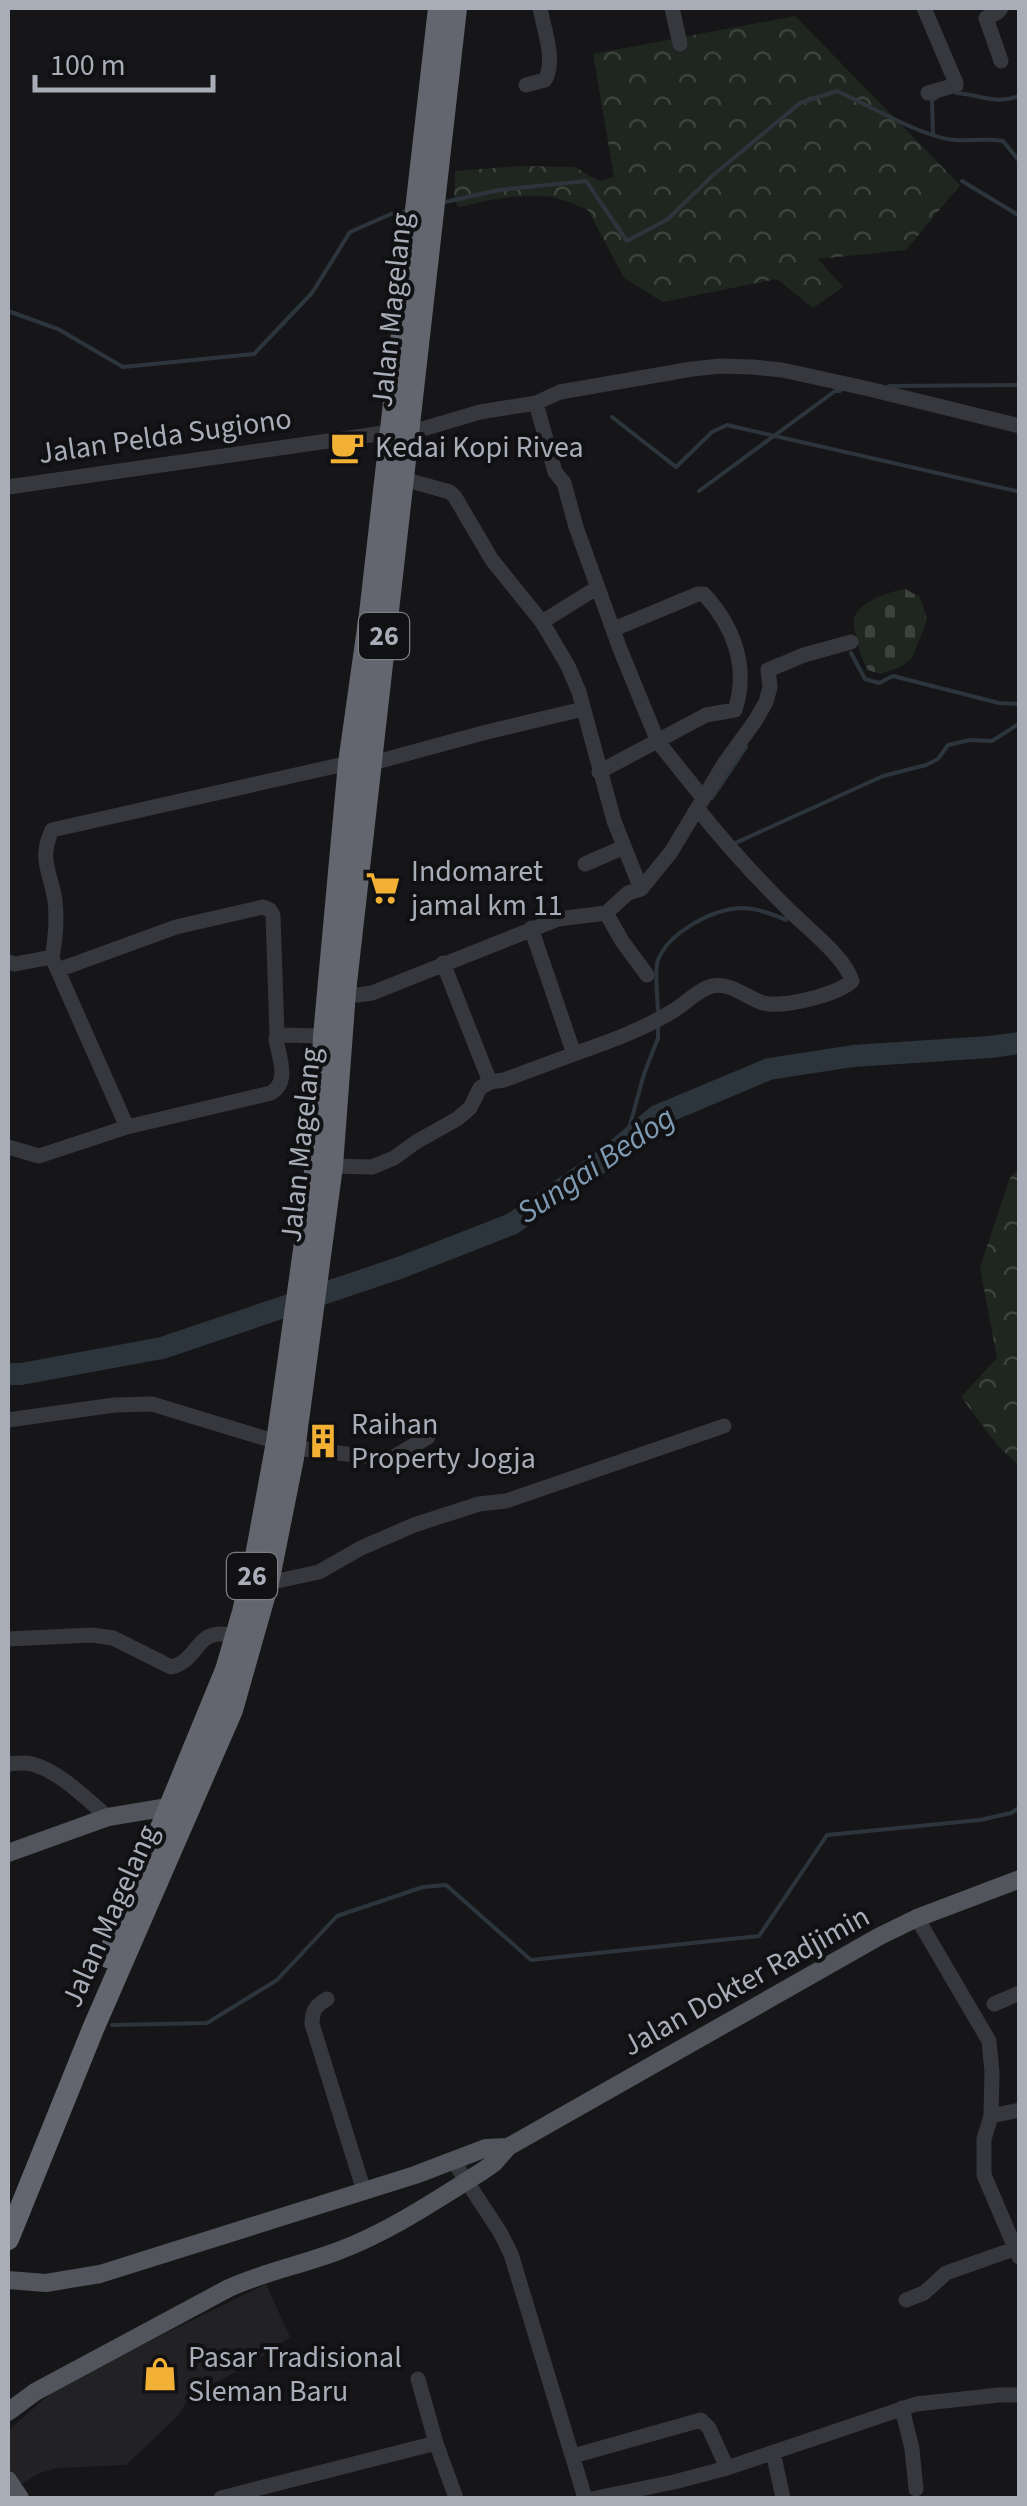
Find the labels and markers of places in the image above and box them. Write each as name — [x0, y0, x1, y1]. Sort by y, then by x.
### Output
place label: Kedai Kopi Rivea — [375, 426, 584, 469]
cafe icon: Kedai Kopi Rivea — [328, 428, 366, 466]
place label: Indomaret jamal km 11 — [409, 850, 563, 927]
supermarket icon: Indomaret jamal km 11 — [364, 869, 402, 907]
place label: Raihan Property Jogja — [351, 1403, 536, 1480]
building icon: Raihan Property Jogja — [304, 1422, 342, 1460]
place label: Pasar Tradisional Sleman Baru — [188, 2336, 402, 2413]
shop icon: Pasar Tradisional Sleman Baru — [141, 2355, 179, 2393]

